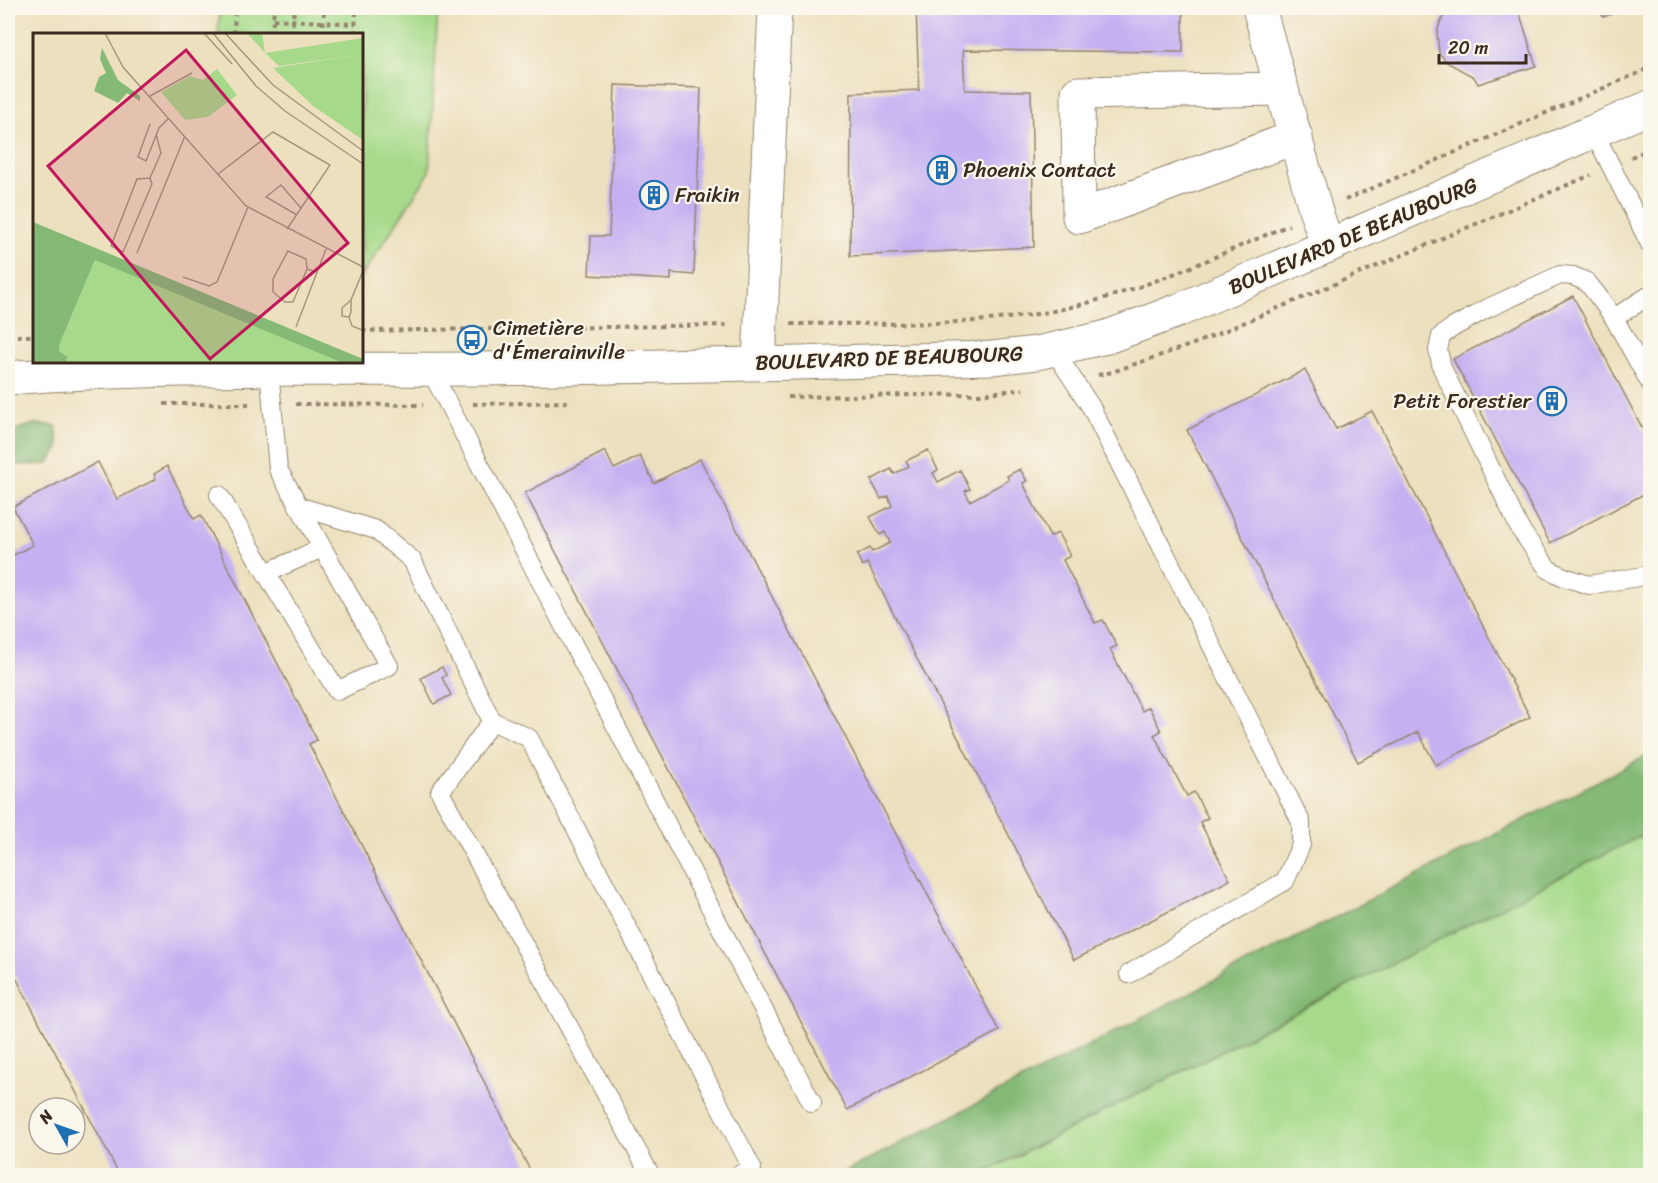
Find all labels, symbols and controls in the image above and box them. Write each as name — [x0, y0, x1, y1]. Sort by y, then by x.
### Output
scale bar — [1439, 27, 1526, 65]
text: 20 m — [1448, 32, 1488, 64]
inset map — [33, 33, 363, 363]
place label: Phoenix Contact — [963, 151, 1116, 189]
building icon: Phoenix Contact — [926, 154, 958, 186]
street label: BOULEVARD DE BEAUBOURG — [1222, 166, 1484, 306]
place label: Fraikin — [675, 176, 740, 214]
building icon: Fraikin — [638, 179, 670, 211]
place label: Cimetière d'Émerainville — [493, 309, 625, 371]
bus stop icon: Cimetière d'Émerainville — [456, 324, 488, 356]
street label: BOULEVARD DE BEAUBOURG — [755, 334, 1023, 382]
place label: Petit Forestier — [1393, 382, 1532, 420]
building icon: Petit Forestier — [1536, 385, 1568, 417]
north arrow — [27, 1096, 87, 1156]
text: N — [31, 1102, 61, 1131]

